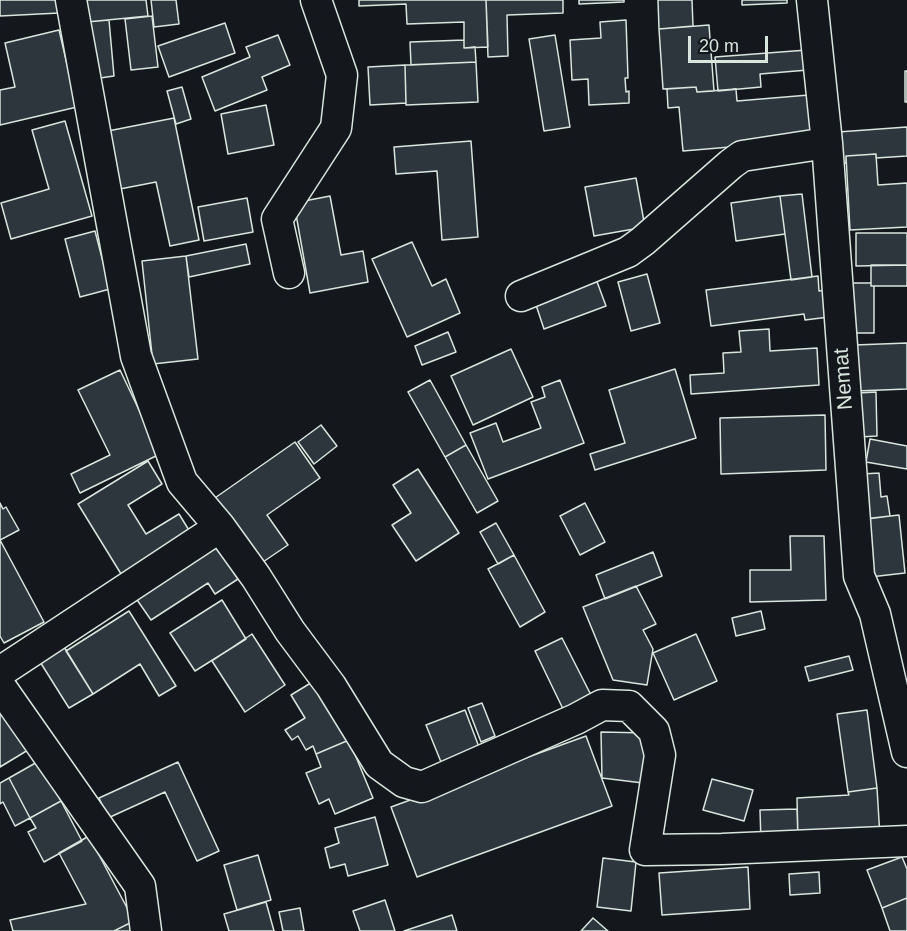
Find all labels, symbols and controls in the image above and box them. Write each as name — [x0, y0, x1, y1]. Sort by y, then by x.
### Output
scale bar — [691, 24, 770, 62]
text: 20 m — [699, 36, 739, 56]
street label: Nemat — [829, 347, 859, 411]

